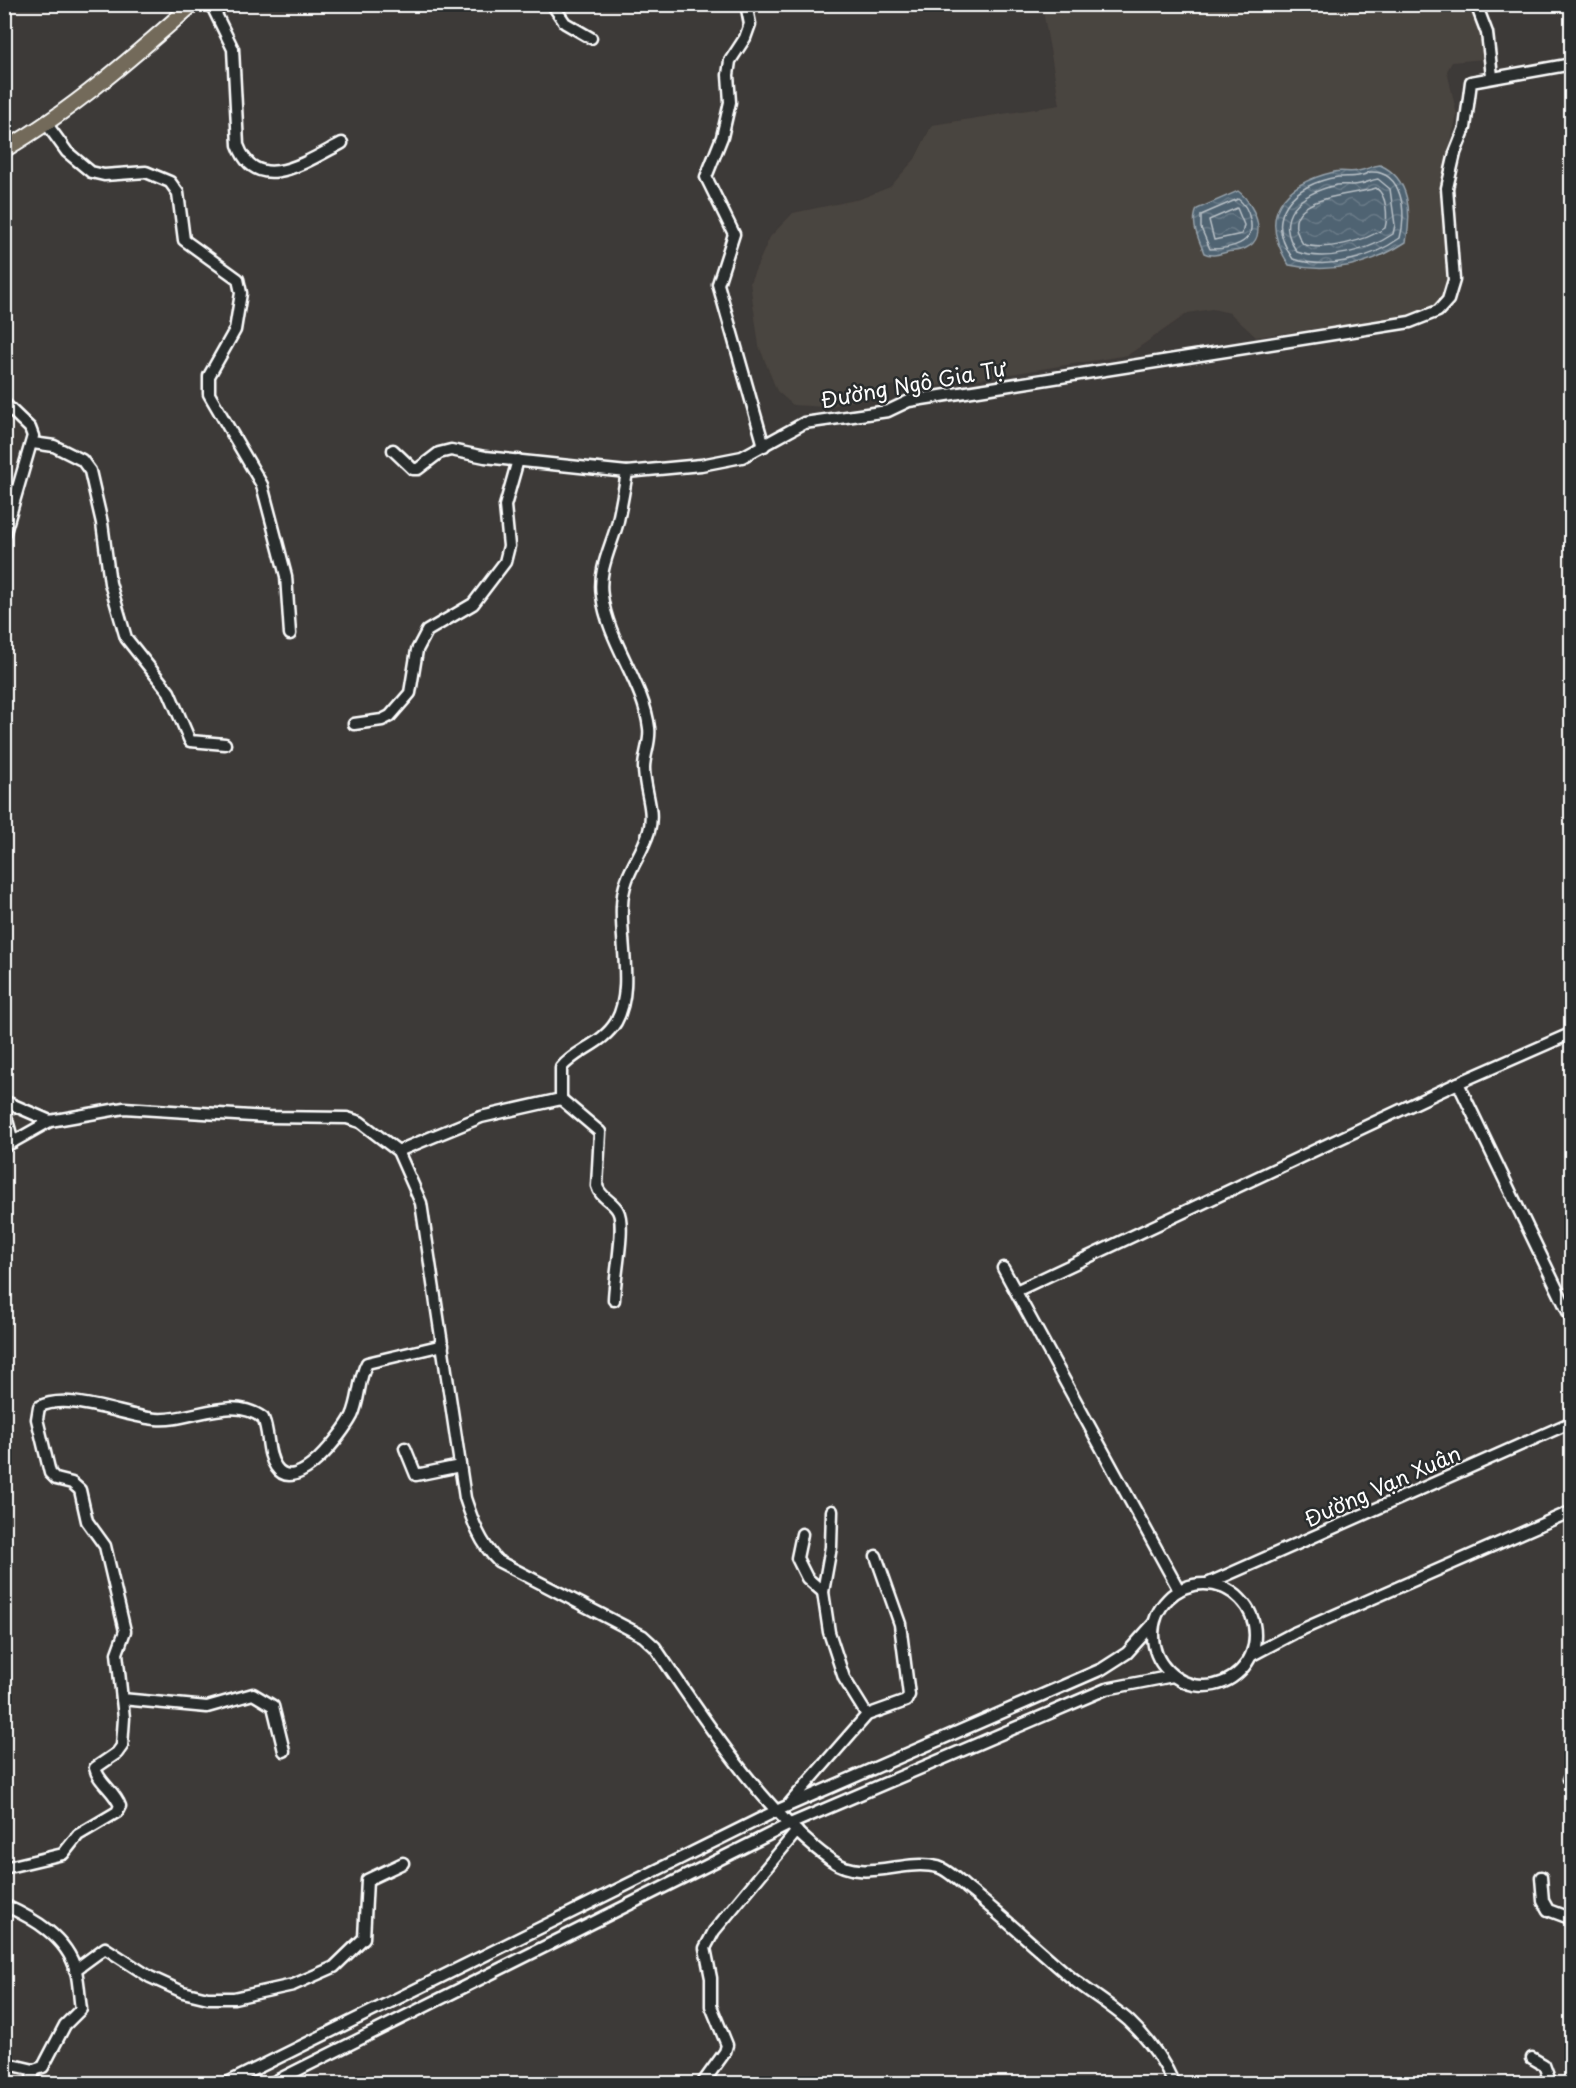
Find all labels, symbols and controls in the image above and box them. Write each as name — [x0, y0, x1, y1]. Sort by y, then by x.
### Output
street label: Đường Ngô Gia Tự — [818, 351, 1009, 415]
street label: Đường Vạn Xuân — [1299, 1436, 1465, 1534]

